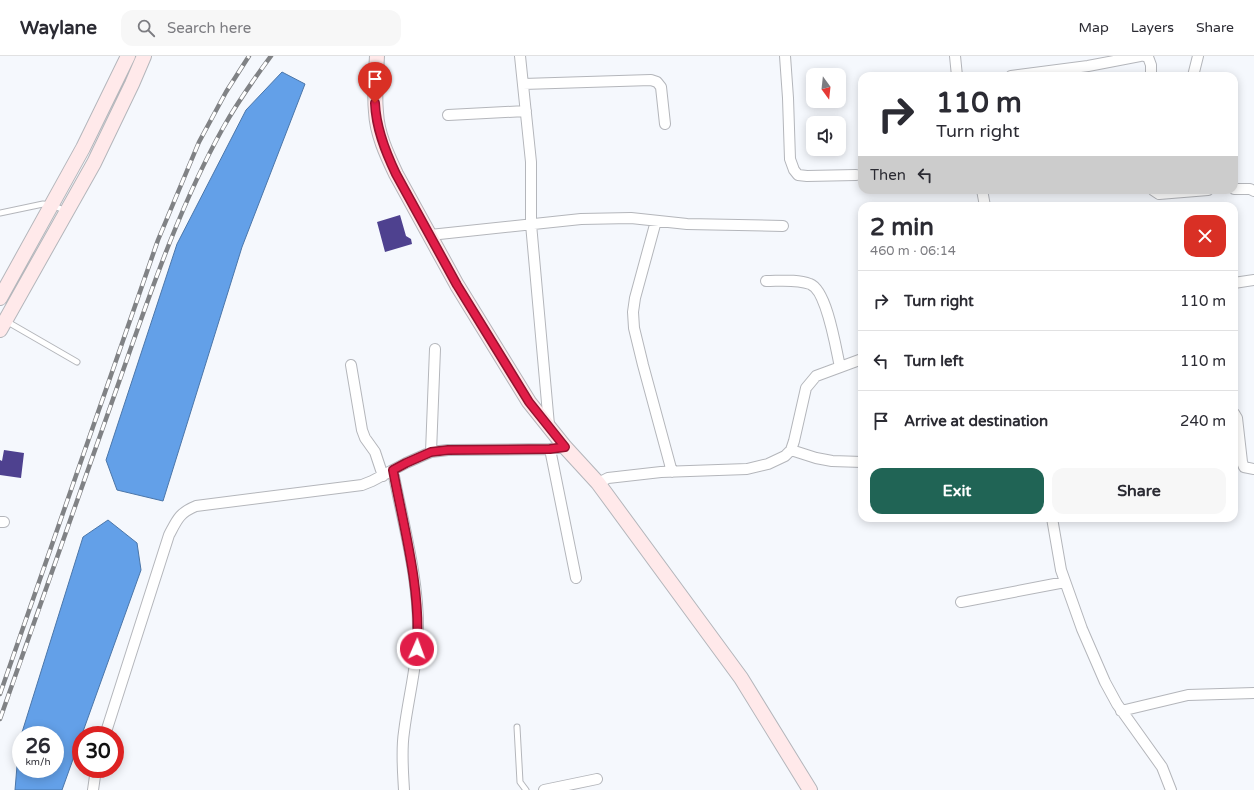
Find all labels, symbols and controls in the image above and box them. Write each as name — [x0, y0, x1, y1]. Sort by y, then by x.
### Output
search box — [121, 10, 401, 46]
text: Waylane — [20, 17, 97, 39]
icon: search — [135, 17, 157, 39]
text: Search here — [167, 19, 251, 37]
text: Map — [1079, 19, 1109, 36]
text: Layers — [1131, 19, 1174, 36]
text: Share — [1196, 19, 1234, 36]
pin — [358, 62, 392, 103]
icon: arrive — [364, 68, 386, 90]
north arrow — [806, 68, 846, 108]
map controls — [806, 68, 846, 156]
text: 110 m — [936, 86, 1022, 120]
icon: right — [870, 88, 922, 140]
button: sound — [806, 116, 846, 156]
text: Turn right — [936, 120, 1020, 142]
icon: left — [914, 164, 936, 186]
text: Then — [870, 166, 906, 184]
text: 2 min — [870, 213, 934, 242]
button: close — [1184, 215, 1226, 257]
text: 460 m · 06:14 — [870, 243, 956, 259]
icon: right — [870, 290, 892, 312]
text: Turn right — [904, 292, 974, 310]
text: 110 m — [1180, 292, 1226, 310]
icon: left — [870, 350, 892, 372]
text: Turn left — [904, 352, 964, 370]
text: 110 m — [1180, 352, 1226, 370]
icon: arrive — [870, 410, 892, 432]
text: Arrive at destination — [904, 412, 1048, 430]
text: 240 m — [1180, 412, 1226, 430]
button: Exit — [870, 468, 1044, 514]
button: Share — [1052, 468, 1226, 514]
position arrow — [396, 628, 438, 670]
speed limit sign: 30 — [72, 726, 124, 778]
text: 26 — [25, 735, 51, 759]
text: km/h — [25, 756, 51, 768]

